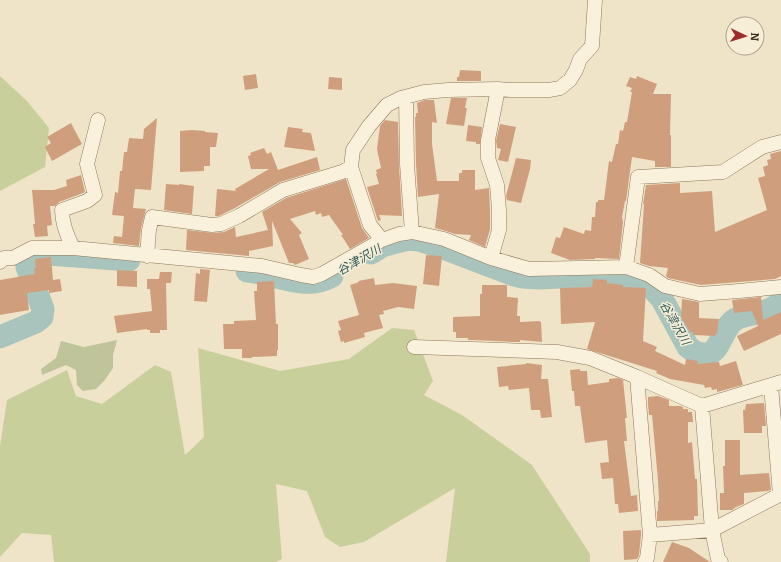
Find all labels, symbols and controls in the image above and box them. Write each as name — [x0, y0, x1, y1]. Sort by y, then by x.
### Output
north arrow — [725, 16, 765, 56]
text: N — [748, 32, 761, 42]
water label: 谷津沢川 — [335, 241, 385, 278]
water label: 谷津沢川 — [657, 299, 694, 349]

